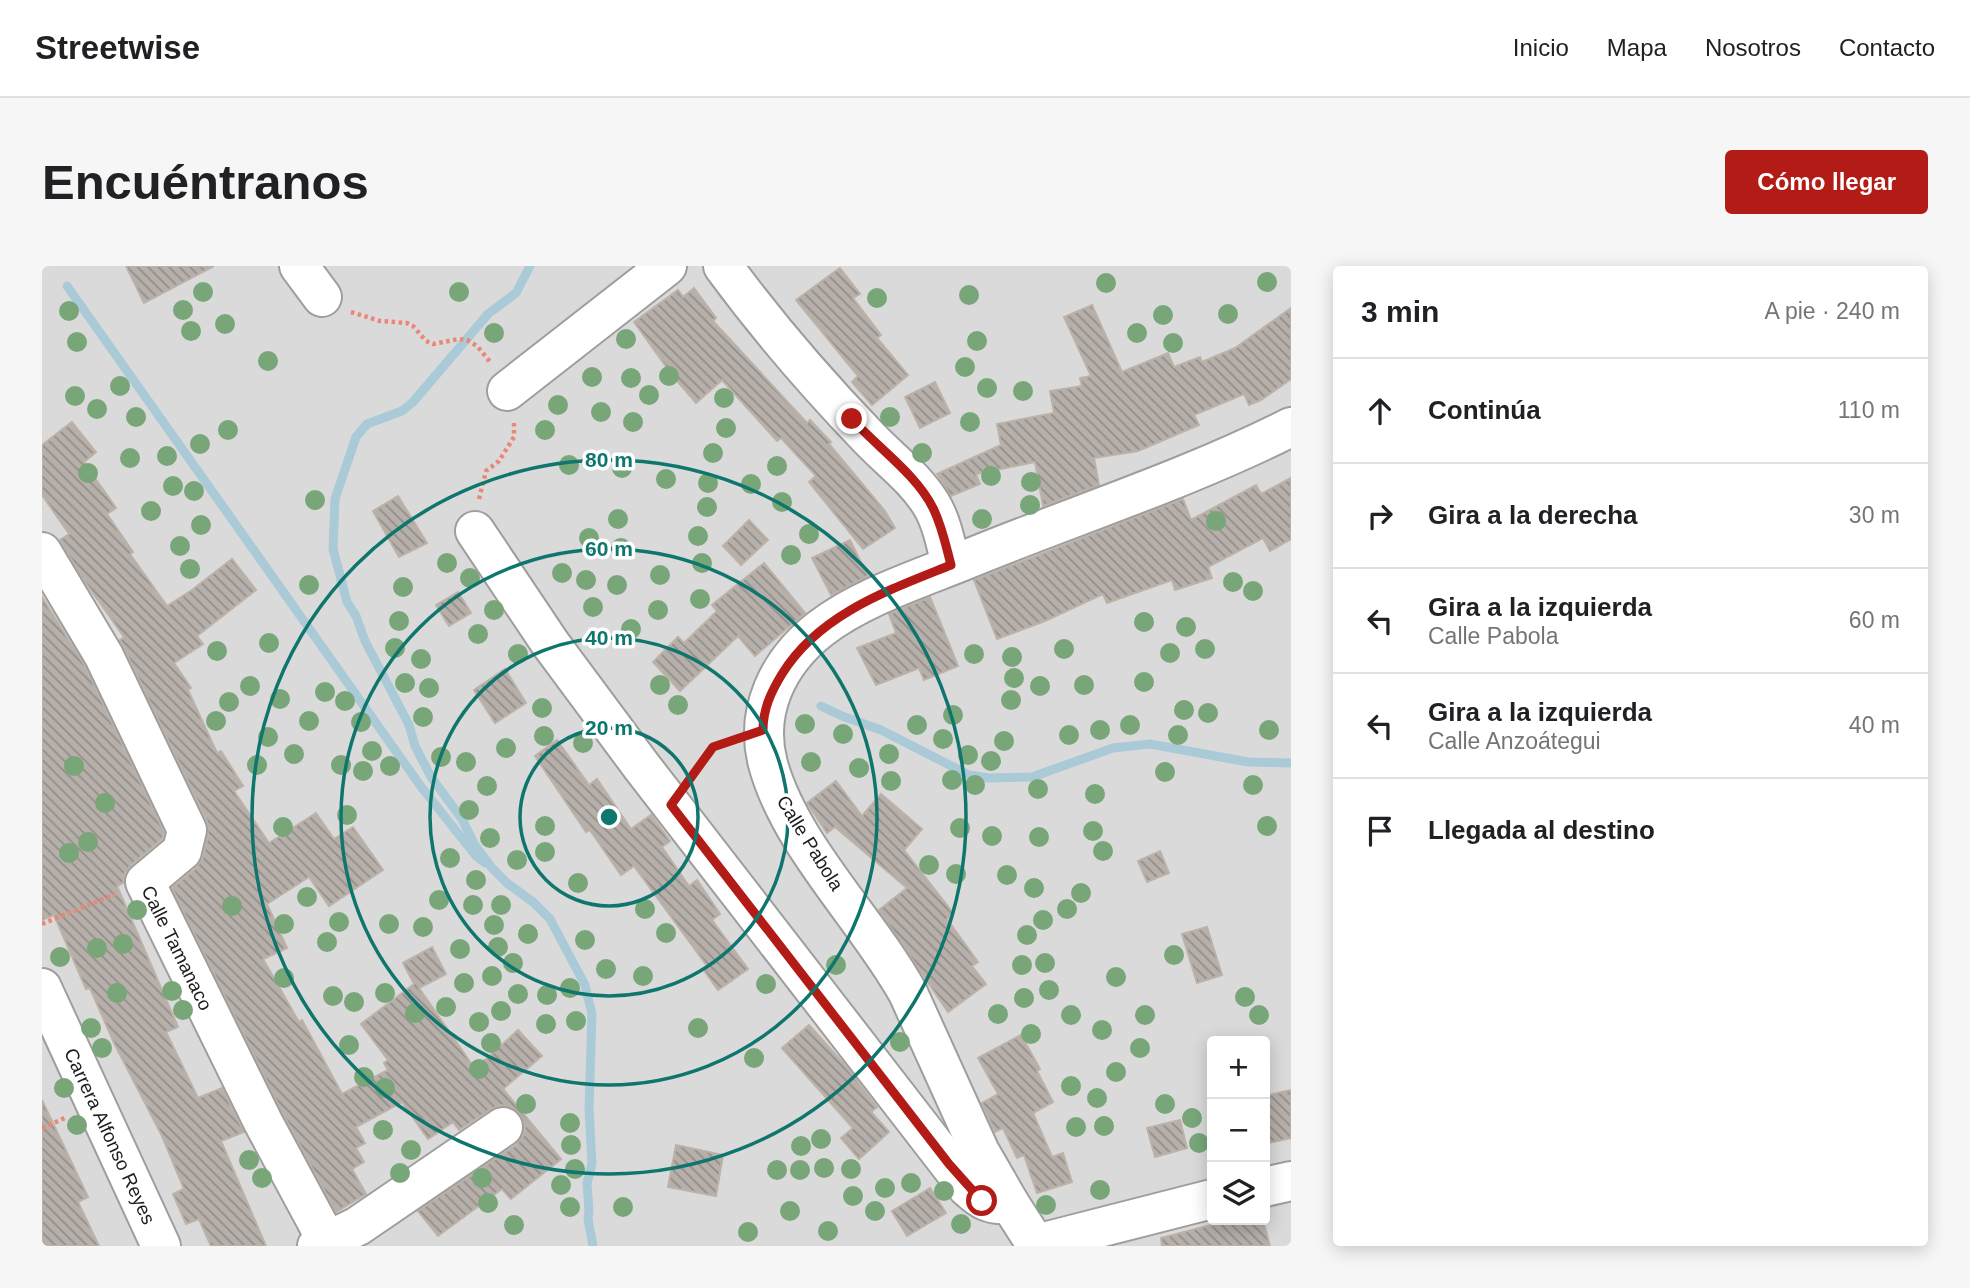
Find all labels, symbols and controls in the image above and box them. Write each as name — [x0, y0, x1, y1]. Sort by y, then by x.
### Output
text: Streetwise — [35, 29, 200, 66]
text: Inicio — [1513, 34, 1569, 61]
text: Mapa — [1607, 34, 1667, 61]
text: Nosotros — [1705, 34, 1801, 61]
text: Contacto — [1839, 34, 1935, 61]
button: Cómo llegar — [1725, 150, 1928, 214]
text: Encuéntranos — [42, 155, 369, 209]
text: 3 min — [1361, 295, 1439, 328]
text: A pie · 240 m — [1764, 298, 1900, 324]
icon: ahead — [1361, 392, 1399, 430]
text: Continúa — [1428, 395, 1541, 425]
text: 110 m — [1838, 397, 1900, 423]
route end — [836, 403, 867, 434]
text: 80 m — [585, 448, 633, 471]
icon: right — [1361, 497, 1399, 535]
text: Gira a la derecha — [1428, 500, 1638, 530]
text: 30 m — [1849, 502, 1900, 528]
text: 60 m — [585, 537, 633, 560]
text: Gira a la izquierda — [1428, 592, 1652, 622]
icon: left — [1361, 602, 1399, 640]
text: 60 m — [1849, 607, 1900, 633]
text: Calle Pabola — [1428, 623, 1558, 649]
text: 40 m — [585, 626, 633, 649]
text: Gira a la izquierda — [1428, 697, 1652, 727]
icon: left — [1361, 707, 1399, 745]
text: 40 m — [1849, 712, 1900, 738]
text: 20 m — [585, 716, 633, 739]
text: Calle Anzoátegui — [1428, 728, 1601, 754]
street label: Calle Pabola — [773, 792, 848, 895]
centre of rings — [597, 805, 621, 829]
icon: arrive — [1361, 812, 1399, 850]
text: Llegada al destino — [1428, 815, 1655, 845]
street label: Calle Tamanaco — [138, 882, 217, 1013]
map controls — [1207, 1036, 1270, 1225]
button: + — [1207, 1036, 1270, 1099]
street label: Carrera Alfonso Reyes — [61, 1045, 160, 1227]
button: − — [1207, 1099, 1270, 1162]
button: layers — [1207, 1162, 1270, 1225]
route start — [966, 1185, 997, 1216]

